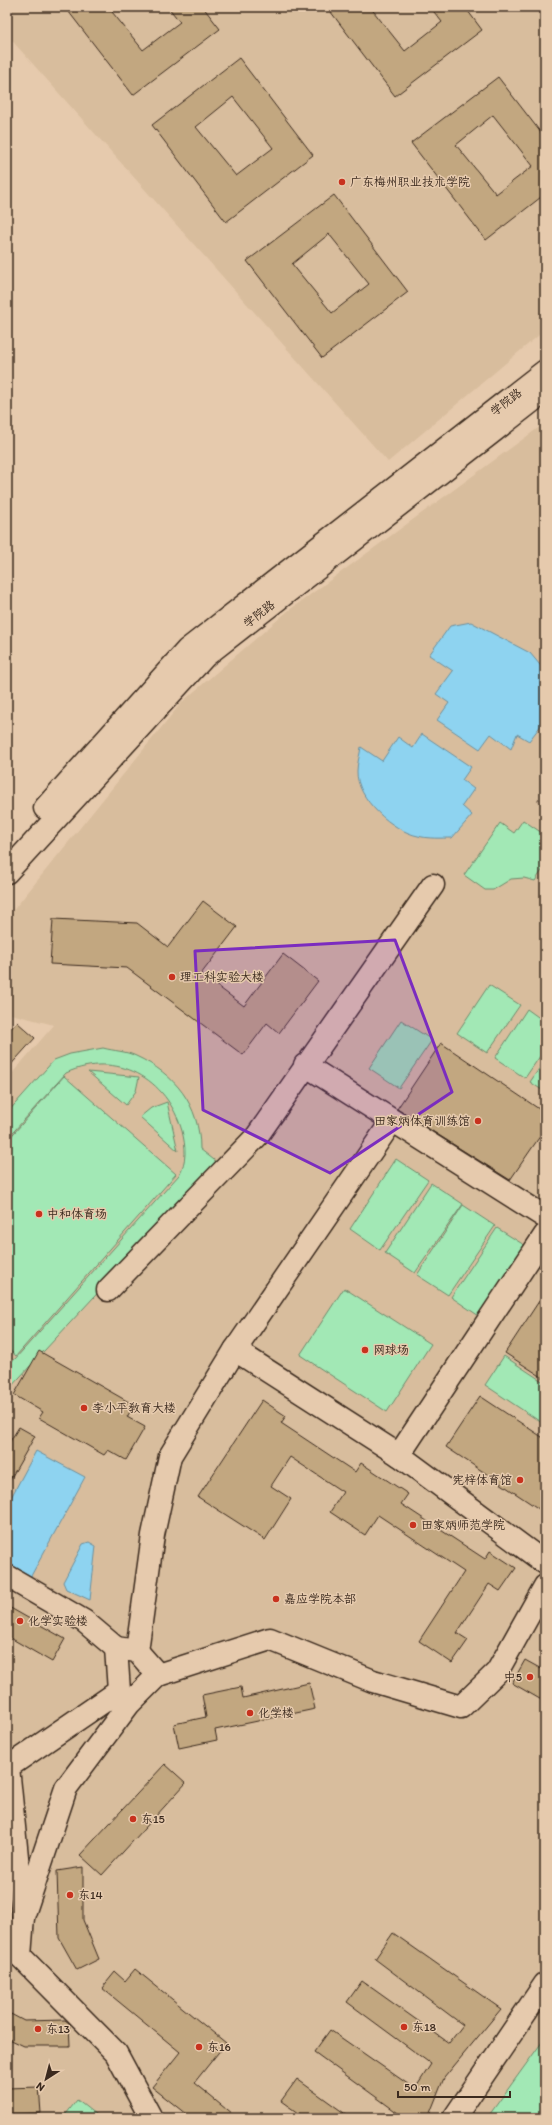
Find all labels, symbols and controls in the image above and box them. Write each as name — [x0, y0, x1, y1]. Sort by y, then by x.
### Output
place label: 广东梅州职业技术学院 — [350, 175, 470, 189]
marker: 广东梅州职业技术学院 — [337, 177, 347, 187]
street label: 学院路 — [488, 385, 524, 419]
street label: 学院路 — [241, 597, 277, 631]
place label: 理工科实验大楼 — [180, 970, 264, 984]
marker: 理工科实验大楼 — [167, 972, 177, 982]
place label: 田家炳体育训练馆 — [374, 1114, 470, 1128]
marker: 田家炳体育训练馆 — [473, 1116, 483, 1126]
place label: 中和体育场 — [47, 1207, 107, 1221]
marker: 中和体育场 — [34, 1209, 44, 1219]
place label: 网球场 — [373, 1343, 409, 1357]
marker: 网球场 — [360, 1345, 370, 1355]
place label: 李小平教育大楼 — [92, 1401, 176, 1415]
marker: 李小平教育大楼 — [79, 1403, 89, 1413]
place label: 宪梓体育馆 — [452, 1473, 512, 1487]
marker: 宪梓体育馆 — [515, 1475, 525, 1485]
place label: 田家炳师范学院 — [421, 1518, 505, 1532]
marker: 田家炳师范学院 — [408, 1520, 418, 1530]
place label: 嘉应学院本部 — [284, 1592, 356, 1606]
marker: 嘉应学院本部 — [271, 1594, 281, 1604]
place label: 化学实验楼 — [28, 1614, 88, 1628]
marker: 化学实验楼 — [15, 1616, 25, 1626]
place label: 中5 — [504, 1670, 522, 1684]
marker: 中5 — [525, 1672, 535, 1682]
place label: 化学楼 — [258, 1706, 294, 1720]
marker: 化学楼 — [245, 1708, 255, 1718]
place label: 东15 — [141, 1812, 165, 1826]
marker: 东15 — [128, 1814, 138, 1824]
place label: 东14 — [78, 1888, 103, 1902]
marker: 东14 — [65, 1890, 75, 1900]
place label: 东18 — [412, 2020, 437, 2034]
place label: 东13 — [46, 2022, 71, 2036]
marker: 东18 — [399, 2022, 409, 2032]
marker: 东13 — [33, 2024, 43, 2034]
place label: 东16 — [207, 2040, 231, 2054]
marker: 东16 — [194, 2042, 204, 2052]
north arrow — [26, 2059, 66, 2099]
scale bar — [398, 2073, 510, 2099]
text: N — [34, 2079, 47, 2094]
text: 50 m — [404, 2080, 430, 2094]

